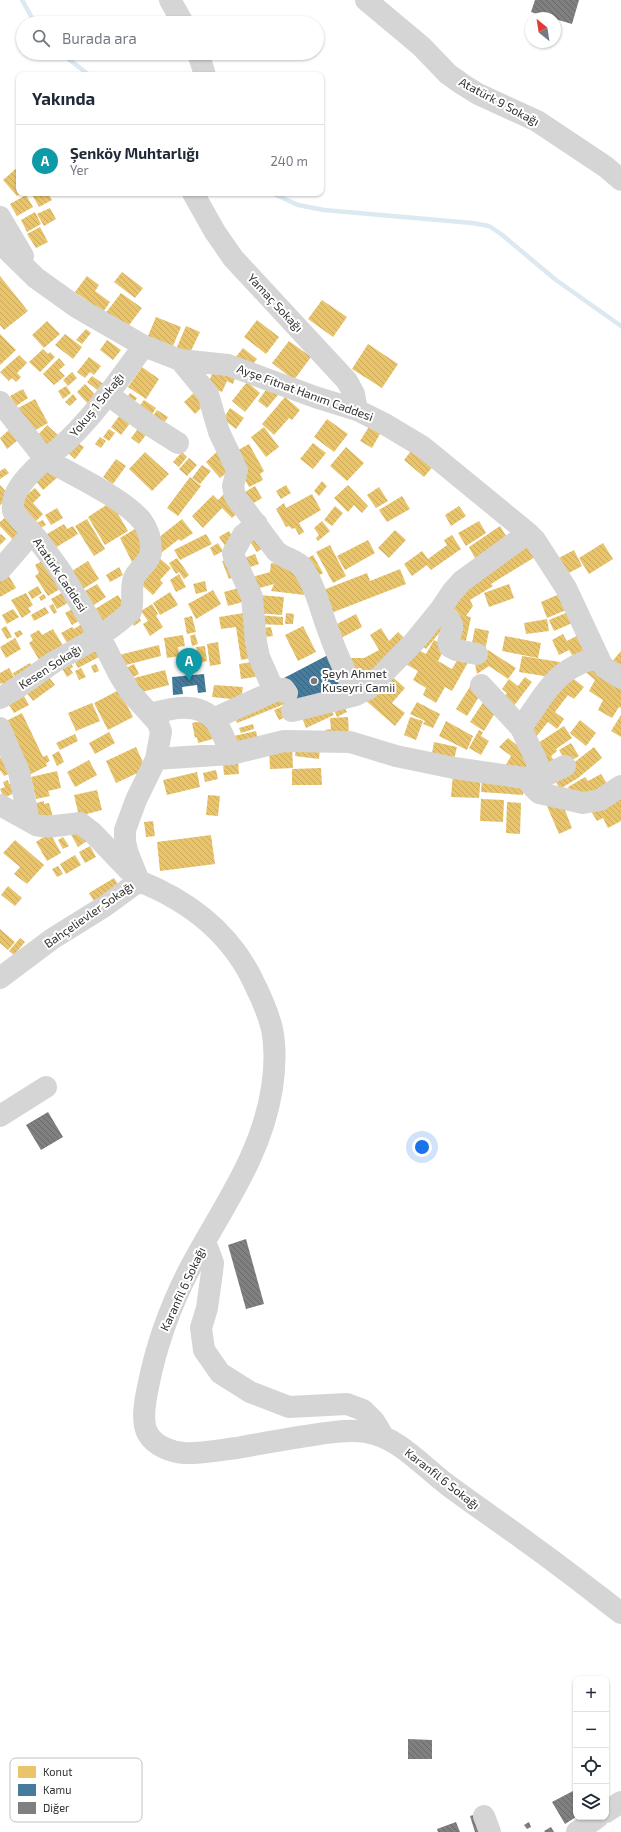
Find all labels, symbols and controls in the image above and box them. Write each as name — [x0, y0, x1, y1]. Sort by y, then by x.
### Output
north arrow — [525, 12, 561, 48]
search box — [16, 16, 324, 60]
icon: search — [30, 27, 52, 49]
text: Burada ara — [62, 29, 137, 47]
street label: Atatürk 9 Sokağı — [457, 74, 542, 128]
text: Yakında — [32, 88, 95, 108]
text: Şenköy Muhtarlığı — [70, 144, 199, 162]
text: A — [41, 153, 49, 169]
text: 240 m — [271, 153, 308, 169]
text: Yer — [70, 162, 89, 178]
street label: Yamaç Sokağı — [245, 270, 306, 335]
street label: Ayşe Fitnat Hanım Caddesi — [235, 361, 375, 424]
street label: Yokuş 1 Sokağı — [66, 370, 127, 440]
street label: Atatürk Caddesi — [31, 535, 91, 614]
street label: Kesen Sokağı — [16, 641, 83, 692]
pin: A — [176, 648, 202, 681]
place label: Şeyh Ahmet Kuseyri Camii — [322, 666, 395, 694]
marker: Şeyh Ahmet Kuseyri Camii — [309, 676, 319, 686]
street label: Bahçelievler Sokağı — [41, 878, 136, 951]
your location — [412, 1137, 432, 1157]
street label: Karanfil 6 Sokağı — [157, 1244, 208, 1333]
street label: Karanfil 6 Sokağı — [402, 1445, 483, 1512]
map controls — [573, 1676, 609, 1820]
button: + — [573, 1676, 609, 1712]
button: − — [573, 1712, 609, 1748]
button: locate — [573, 1748, 609, 1784]
legend — [10, 1758, 142, 1822]
text: Konut — [43, 1765, 72, 1778]
text: Kamu — [43, 1783, 71, 1796]
button: layers — [573, 1784, 609, 1820]
text: Diğer — [43, 1801, 70, 1814]

